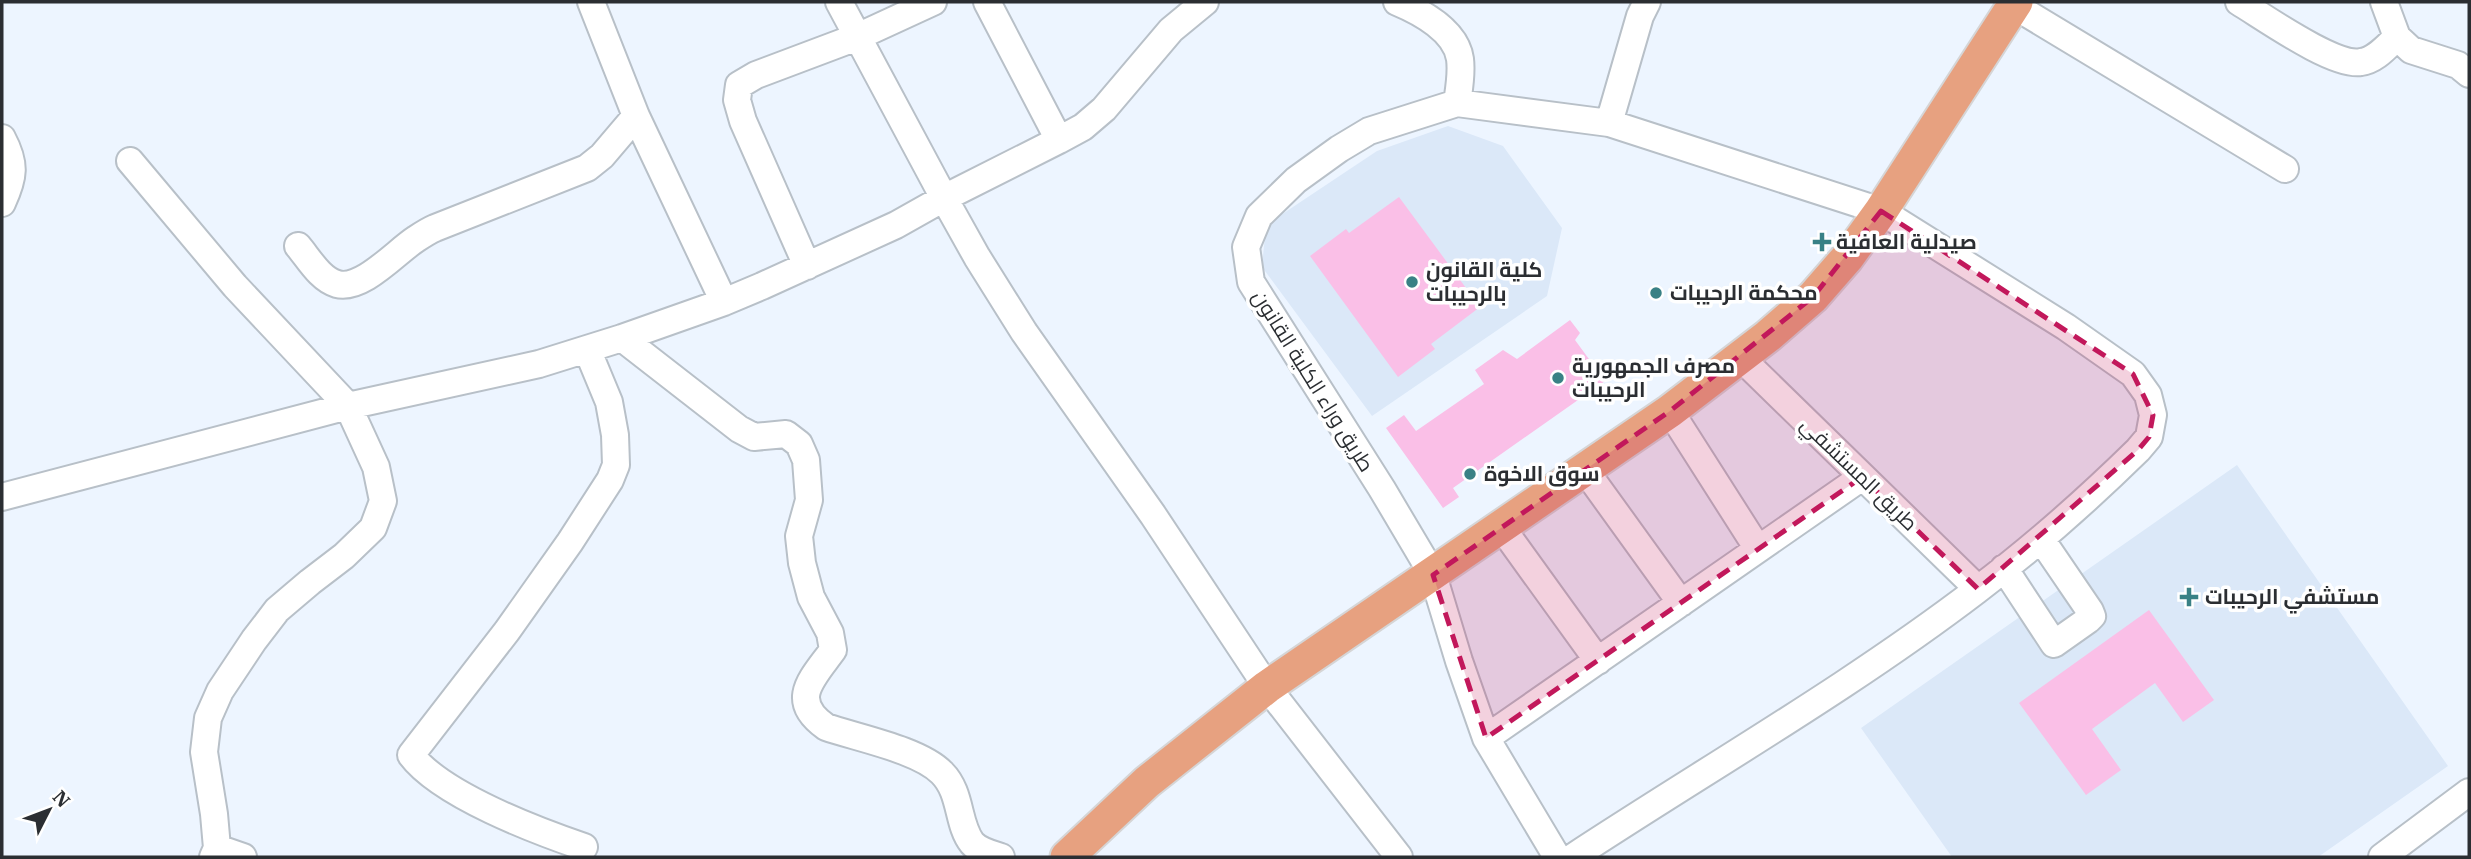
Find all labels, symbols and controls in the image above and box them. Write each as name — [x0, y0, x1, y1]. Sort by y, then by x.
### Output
place label: صيدلية العافية — [1836, 227, 1977, 255]
marker: صيدلية العافية — [1814, 234, 1830, 250]
place label: كلية القانون بالرحيبات — [1426, 255, 1542, 307]
marker: كلية القانون بالرحيبات — [1404, 274, 1420, 290]
place label: محكمة الرحيبات — [1670, 278, 1818, 306]
street label: طريق وراء الكلية القانون — [1246, 284, 1381, 477]
marker: محكمة الرحيبات — [1648, 285, 1664, 301]
place label: مصرف الجمهورية الرحيبات — [1572, 351, 1735, 403]
marker: مصرف الجمهورية الرحيبات — [1550, 370, 1566, 386]
street label: طريق المستشفي — [1793, 410, 1924, 539]
place label: سوق الاخوة — [1484, 459, 1600, 487]
marker: سوق الاخوة — [1462, 466, 1478, 482]
place label: مستشفي الرحيبات — [2205, 582, 2379, 614]
marker: مستشفي الرحيبات — [2179, 587, 2199, 607]
north arrow — [14, 775, 84, 845]
text: N — [48, 785, 76, 812]

